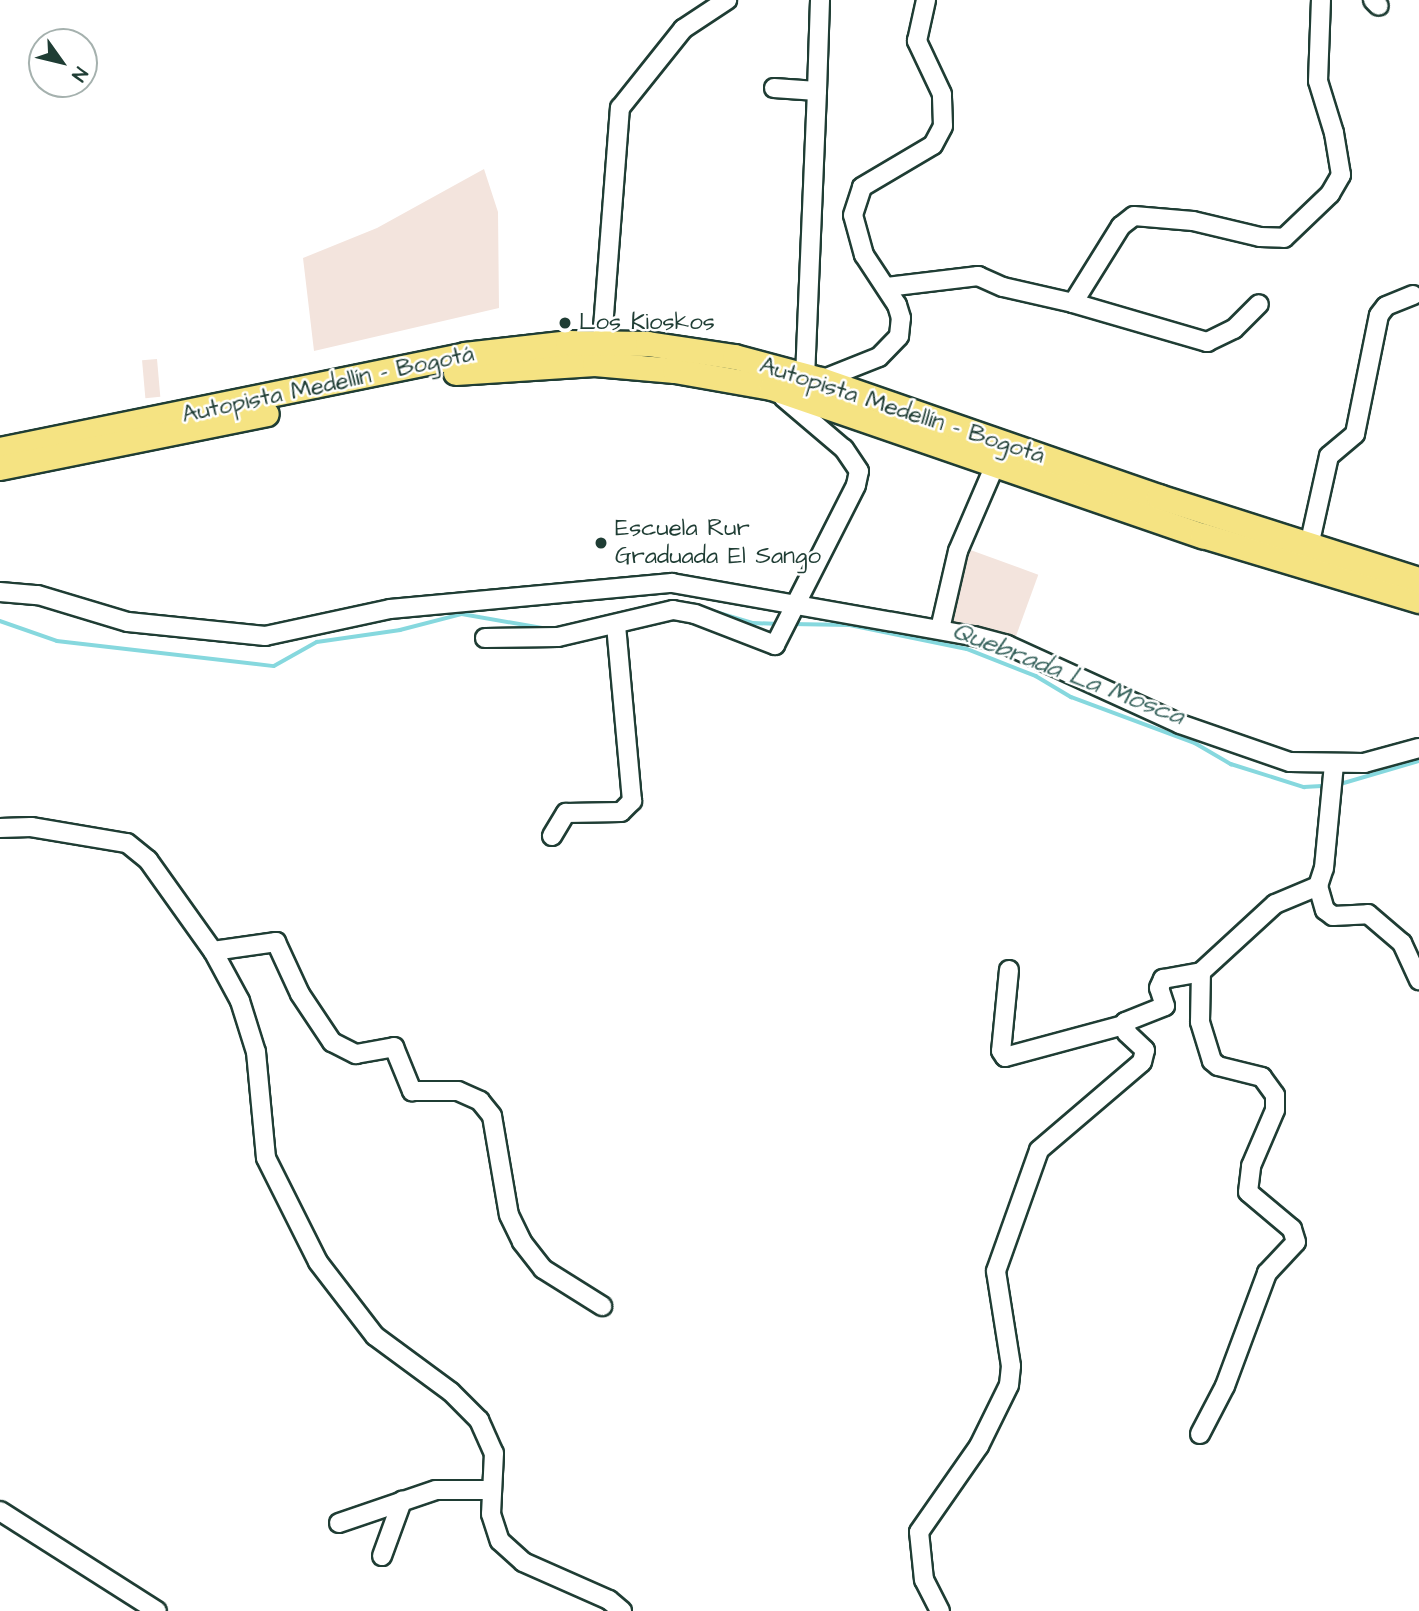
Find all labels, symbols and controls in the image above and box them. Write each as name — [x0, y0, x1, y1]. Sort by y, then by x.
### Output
north arrow — [28, 28, 98, 98]
text: N — [65, 61, 94, 86]
place label: Los Kioskos — [579, 309, 715, 337]
marker: Los Kioskos — [557, 315, 573, 331]
street label: Autopista Medellín - Bogotá — [179, 340, 477, 430]
street label: Autopista Medellín - Bogotá — [756, 351, 1048, 471]
place label: Escuela Rur Graduada El Sango — [615, 515, 821, 571]
marker: Escuela Rur Graduada El Sango — [593, 535, 609, 551]
water label: Quebrada La Mosca — [948, 615, 1188, 733]

